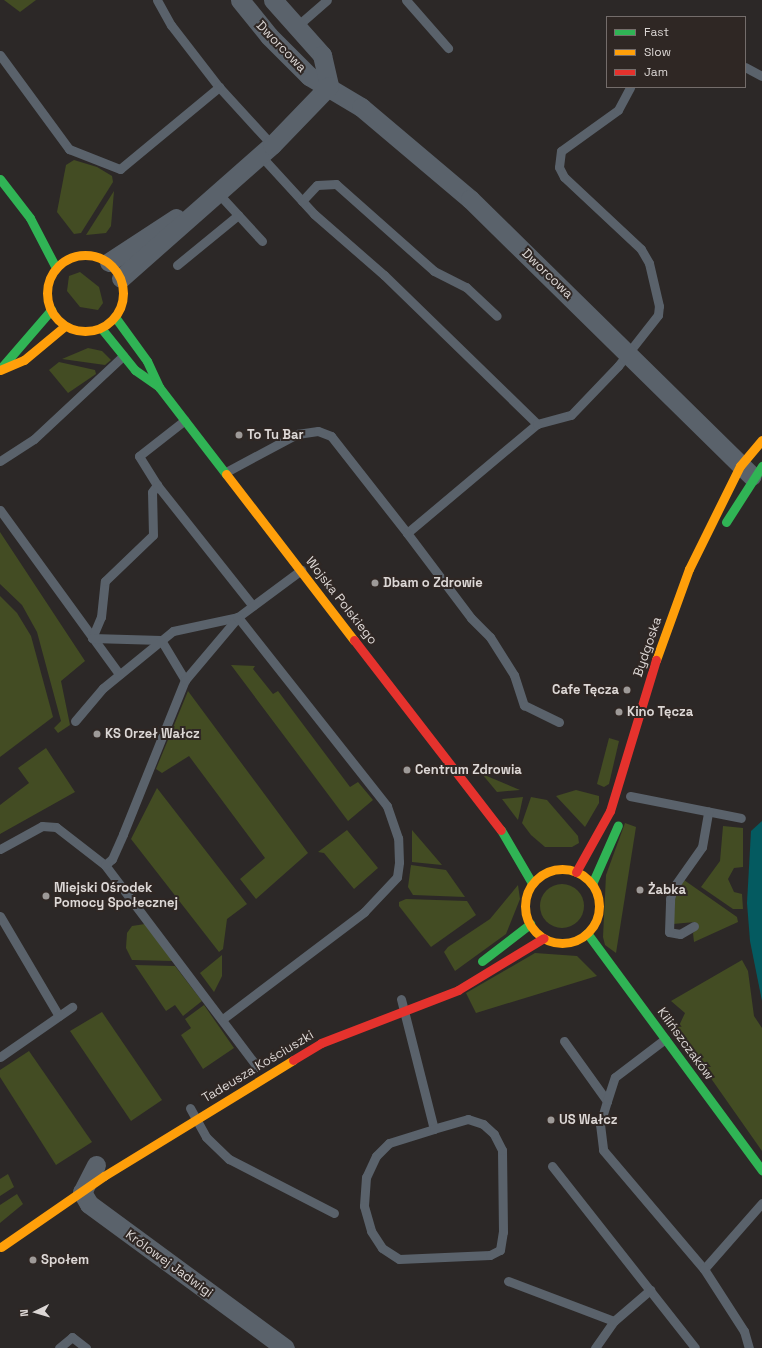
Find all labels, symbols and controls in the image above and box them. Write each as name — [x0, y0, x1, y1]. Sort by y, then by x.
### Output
legend — [606, 16, 746, 88]
street label: Dworcowa — [253, 18, 309, 76]
text: Fast — [644, 24, 669, 40]
text: Slow — [644, 44, 671, 60]
text: Jam — [644, 64, 668, 80]
street label: Dworcowa — [518, 246, 576, 302]
place label: To Tu Bar — [247, 427, 304, 443]
marker: To Tu Bar — [234, 430, 244, 440]
street label: Wojska Polskiego — [302, 554, 380, 648]
place label: Dbam o Zdrowie — [383, 575, 483, 591]
marker: Dbam o Zdrowie — [370, 578, 380, 588]
street label: Bydgoska — [630, 615, 666, 679]
place label: Cafe Tęcza — [552, 682, 619, 698]
marker: Cafe Tęcza — [622, 685, 632, 695]
place label: Kino Tęcza — [627, 704, 694, 720]
marker: Kino Tęcza — [614, 707, 624, 717]
place label: KS Orzeł Wałcz — [105, 726, 200, 742]
marker: KS Orzeł Wałcz — [92, 729, 102, 739]
place label: Centrum Zdrowia — [415, 762, 522, 778]
marker: Centrum Zdrowia — [402, 765, 412, 775]
place label: Miejski Ośrodek Pomocy Społecznej — [54, 881, 178, 912]
place label: Żabka — [648, 882, 686, 898]
marker: Żabka — [635, 885, 645, 895]
marker: Miejski Ośrodek Pomocy Społecznej — [41, 891, 51, 901]
street label: Kilińszczaków — [654, 1005, 716, 1083]
street label: Tadeusza Kościuszki — [199, 1027, 317, 1107]
place label: US Wałcz — [559, 1112, 618, 1128]
marker: US Wałcz — [546, 1115, 556, 1125]
street label: Królowej Jadwigi — [122, 1227, 216, 1301]
place label: Społem — [41, 1252, 89, 1268]
marker: Społem — [28, 1255, 38, 1265]
north arrow — [16, 1292, 56, 1332]
text: N — [17, 1309, 31, 1317]

